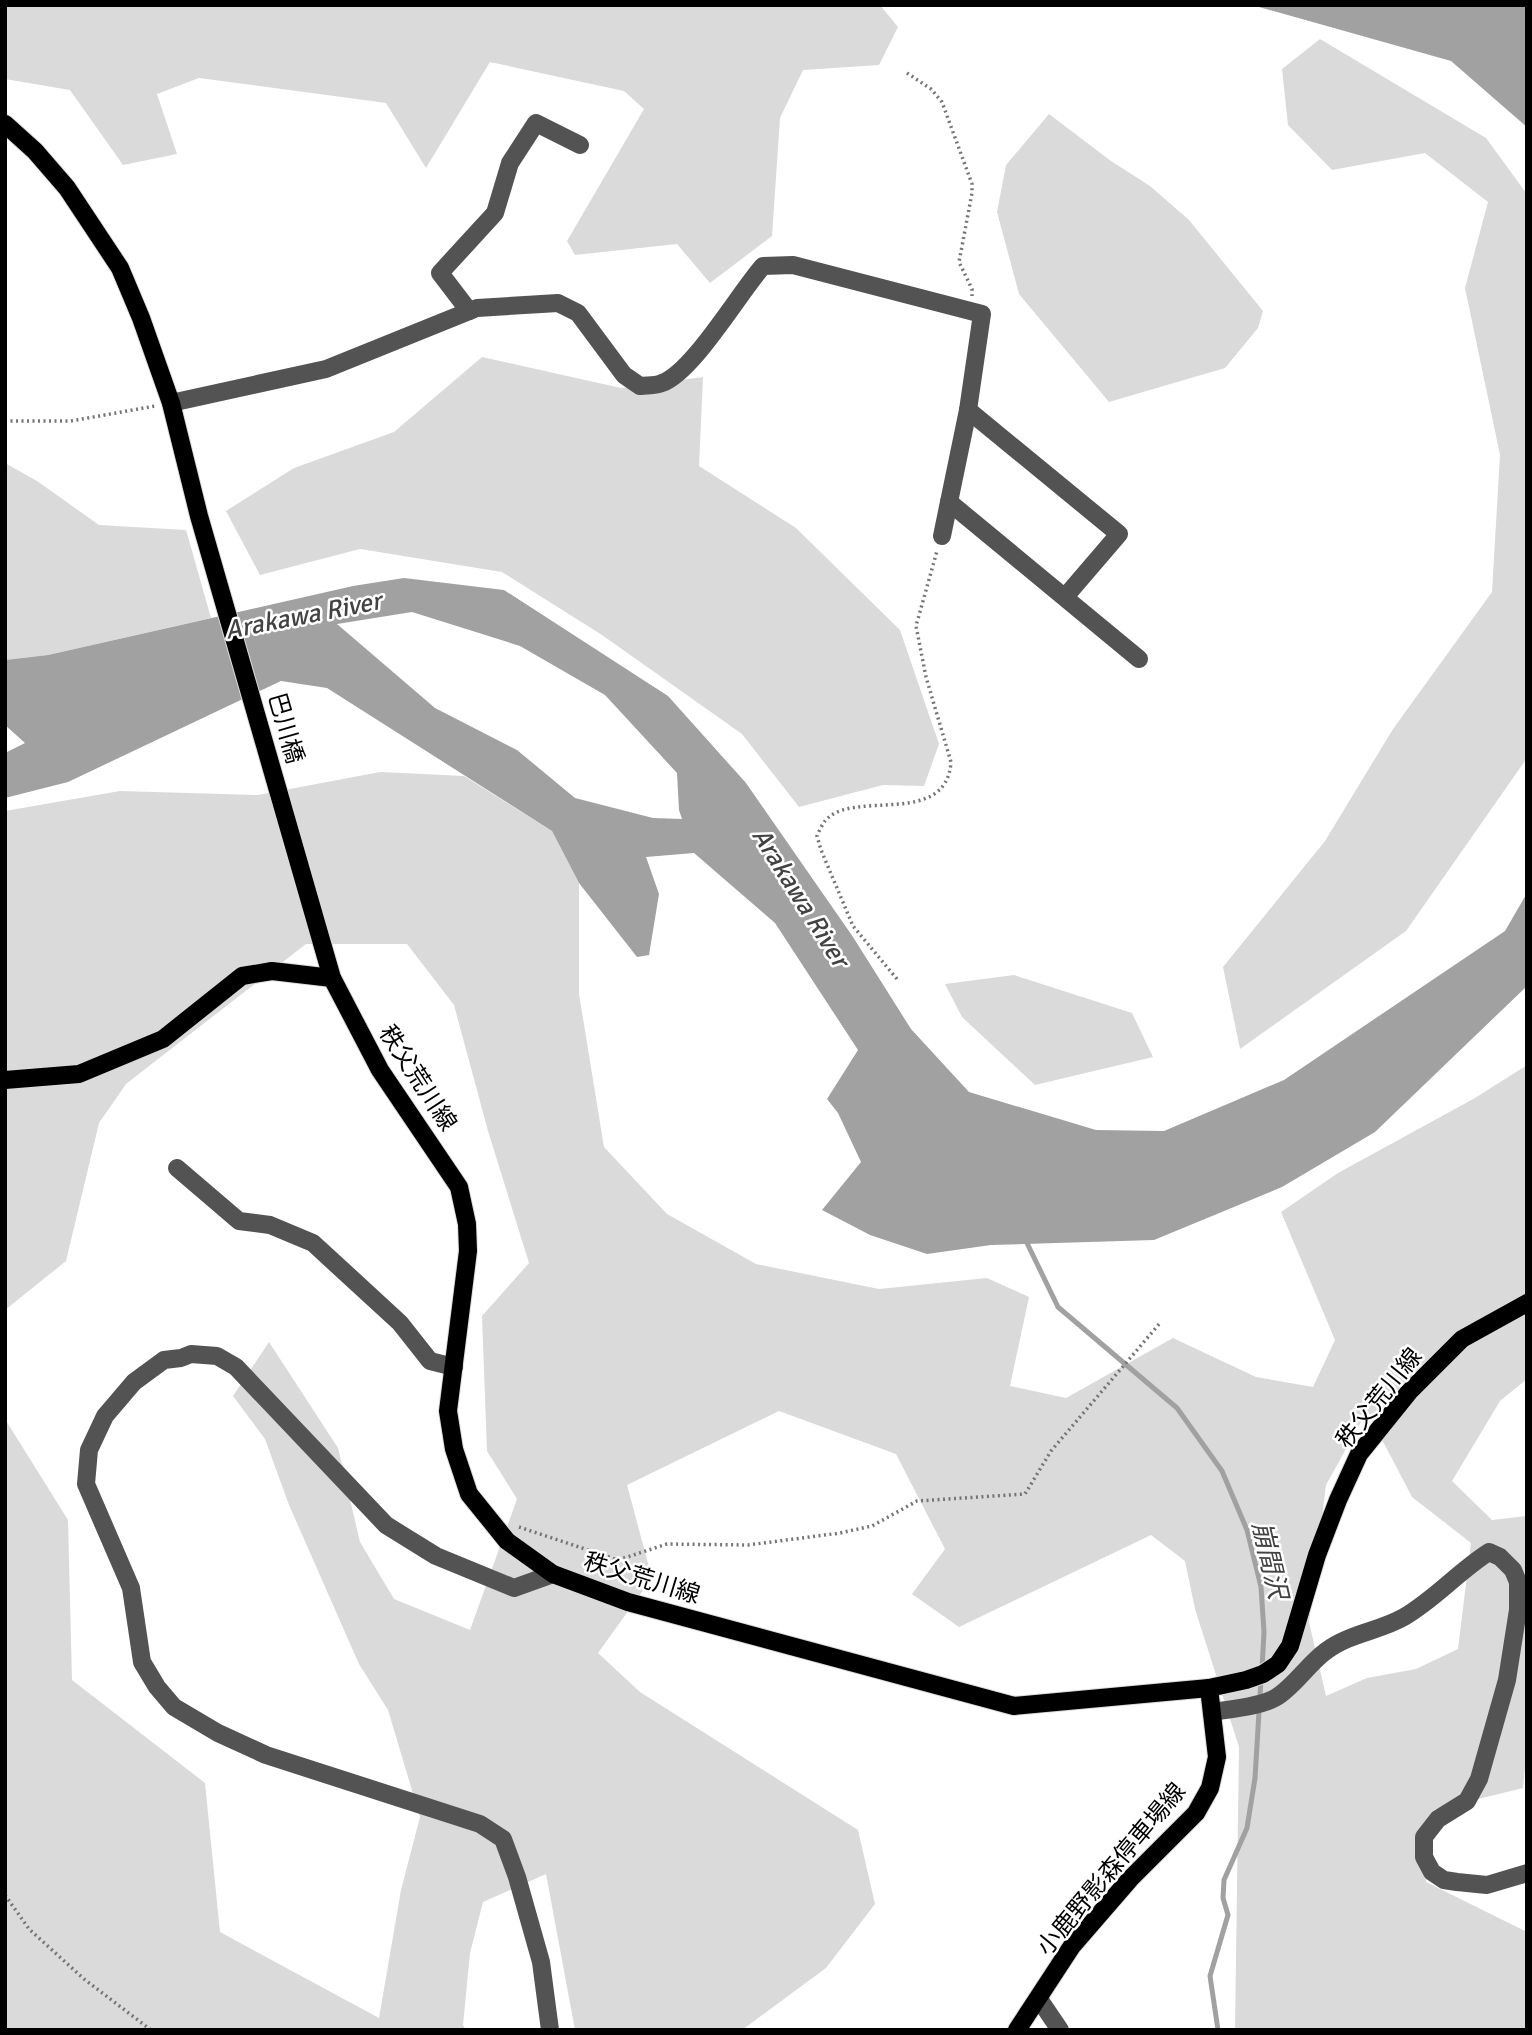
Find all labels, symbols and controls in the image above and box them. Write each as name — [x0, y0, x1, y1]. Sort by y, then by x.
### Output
water label: Arakawa River — [222, 585, 387, 647]
street label: 巴川橋 — [262, 689, 310, 767]
water label: Arakawa River — [745, 822, 857, 976]
street label: 秩父荒川線 — [373, 1020, 463, 1136]
street label: 秩父荒川線 — [1330, 1342, 1428, 1454]
water label: 崩間沢 — [1245, 1519, 1294, 1605]
street label: 秩父荒川線 — [580, 1546, 704, 1610]
street label: 小鹿野影森停車場線 — [1030, 1777, 1192, 1961]

